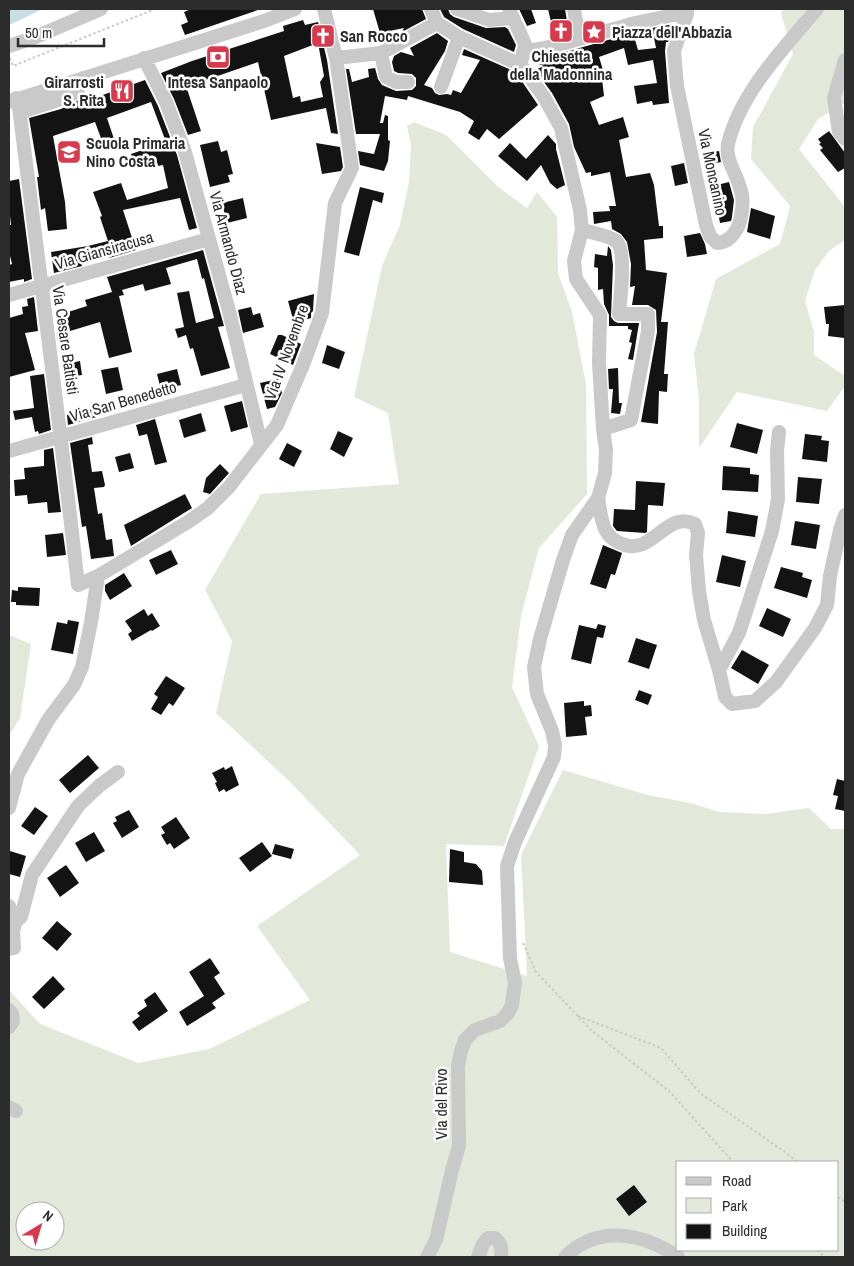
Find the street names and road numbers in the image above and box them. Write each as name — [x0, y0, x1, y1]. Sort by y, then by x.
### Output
street label: Via Moncanino — [693, 127, 733, 217]
street label: Via Armando Diaz — [205, 189, 253, 298]
street label: Via Giansiracusa — [52, 225, 156, 275]
street label: Via Cesare Battisti — [47, 284, 85, 396]
street label: Via IV Novembre — [259, 301, 313, 403]
street label: Via San Benedetto — [67, 375, 179, 427]
street label: Via del Rivo — [430, 1068, 452, 1140]

